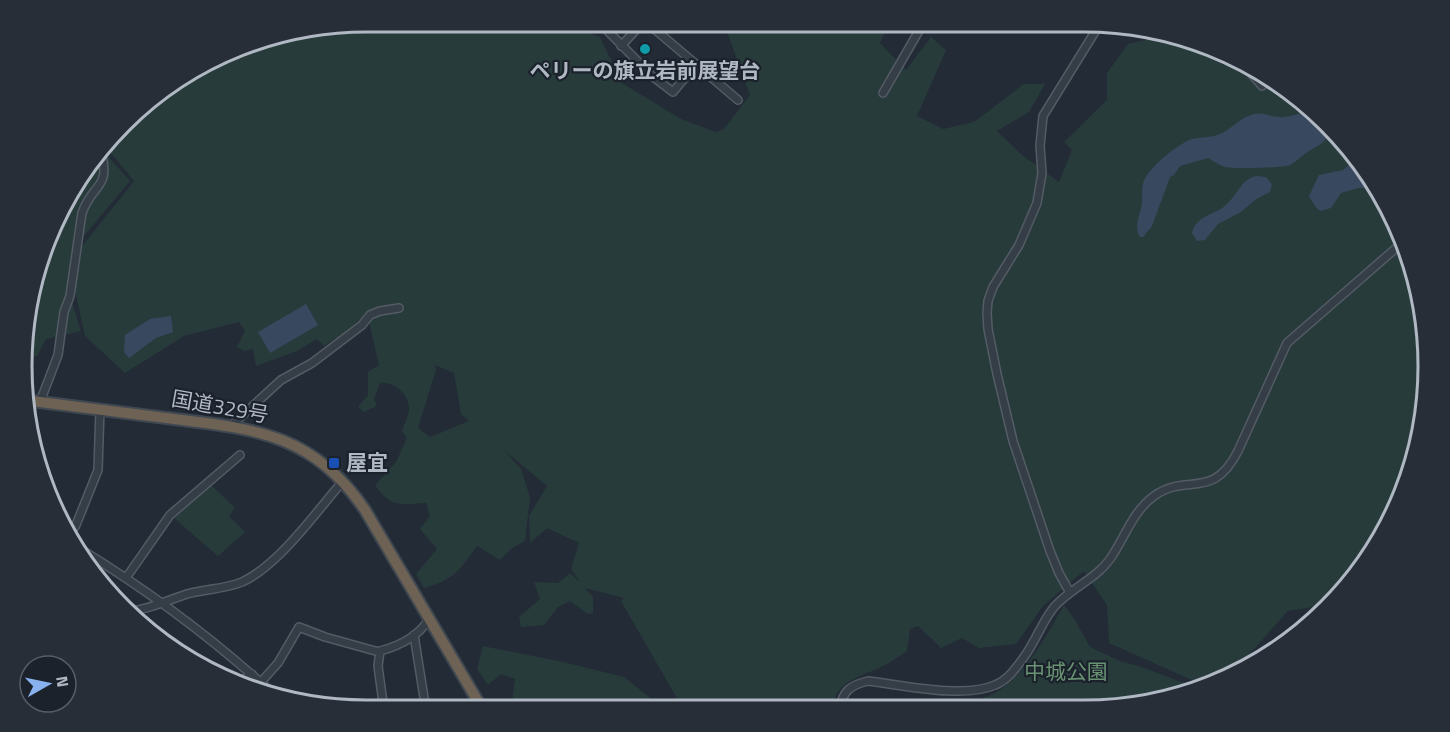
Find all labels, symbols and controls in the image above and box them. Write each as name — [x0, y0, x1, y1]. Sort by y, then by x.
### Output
marker: ペリーの旗立岩前展望台 — [638, 42, 652, 56]
place label: ペリーの旗立岩前展望台 — [530, 54, 761, 86]
street label: 国道329号 — [169, 382, 271, 430]
place label: 屋宜 — [346, 446, 388, 478]
marker: 屋宜 — [327, 456, 341, 470]
north arrow — [18, 654, 78, 714]
park label: 中城公園 — [1024, 655, 1108, 687]
text: N — [50, 674, 76, 689]

